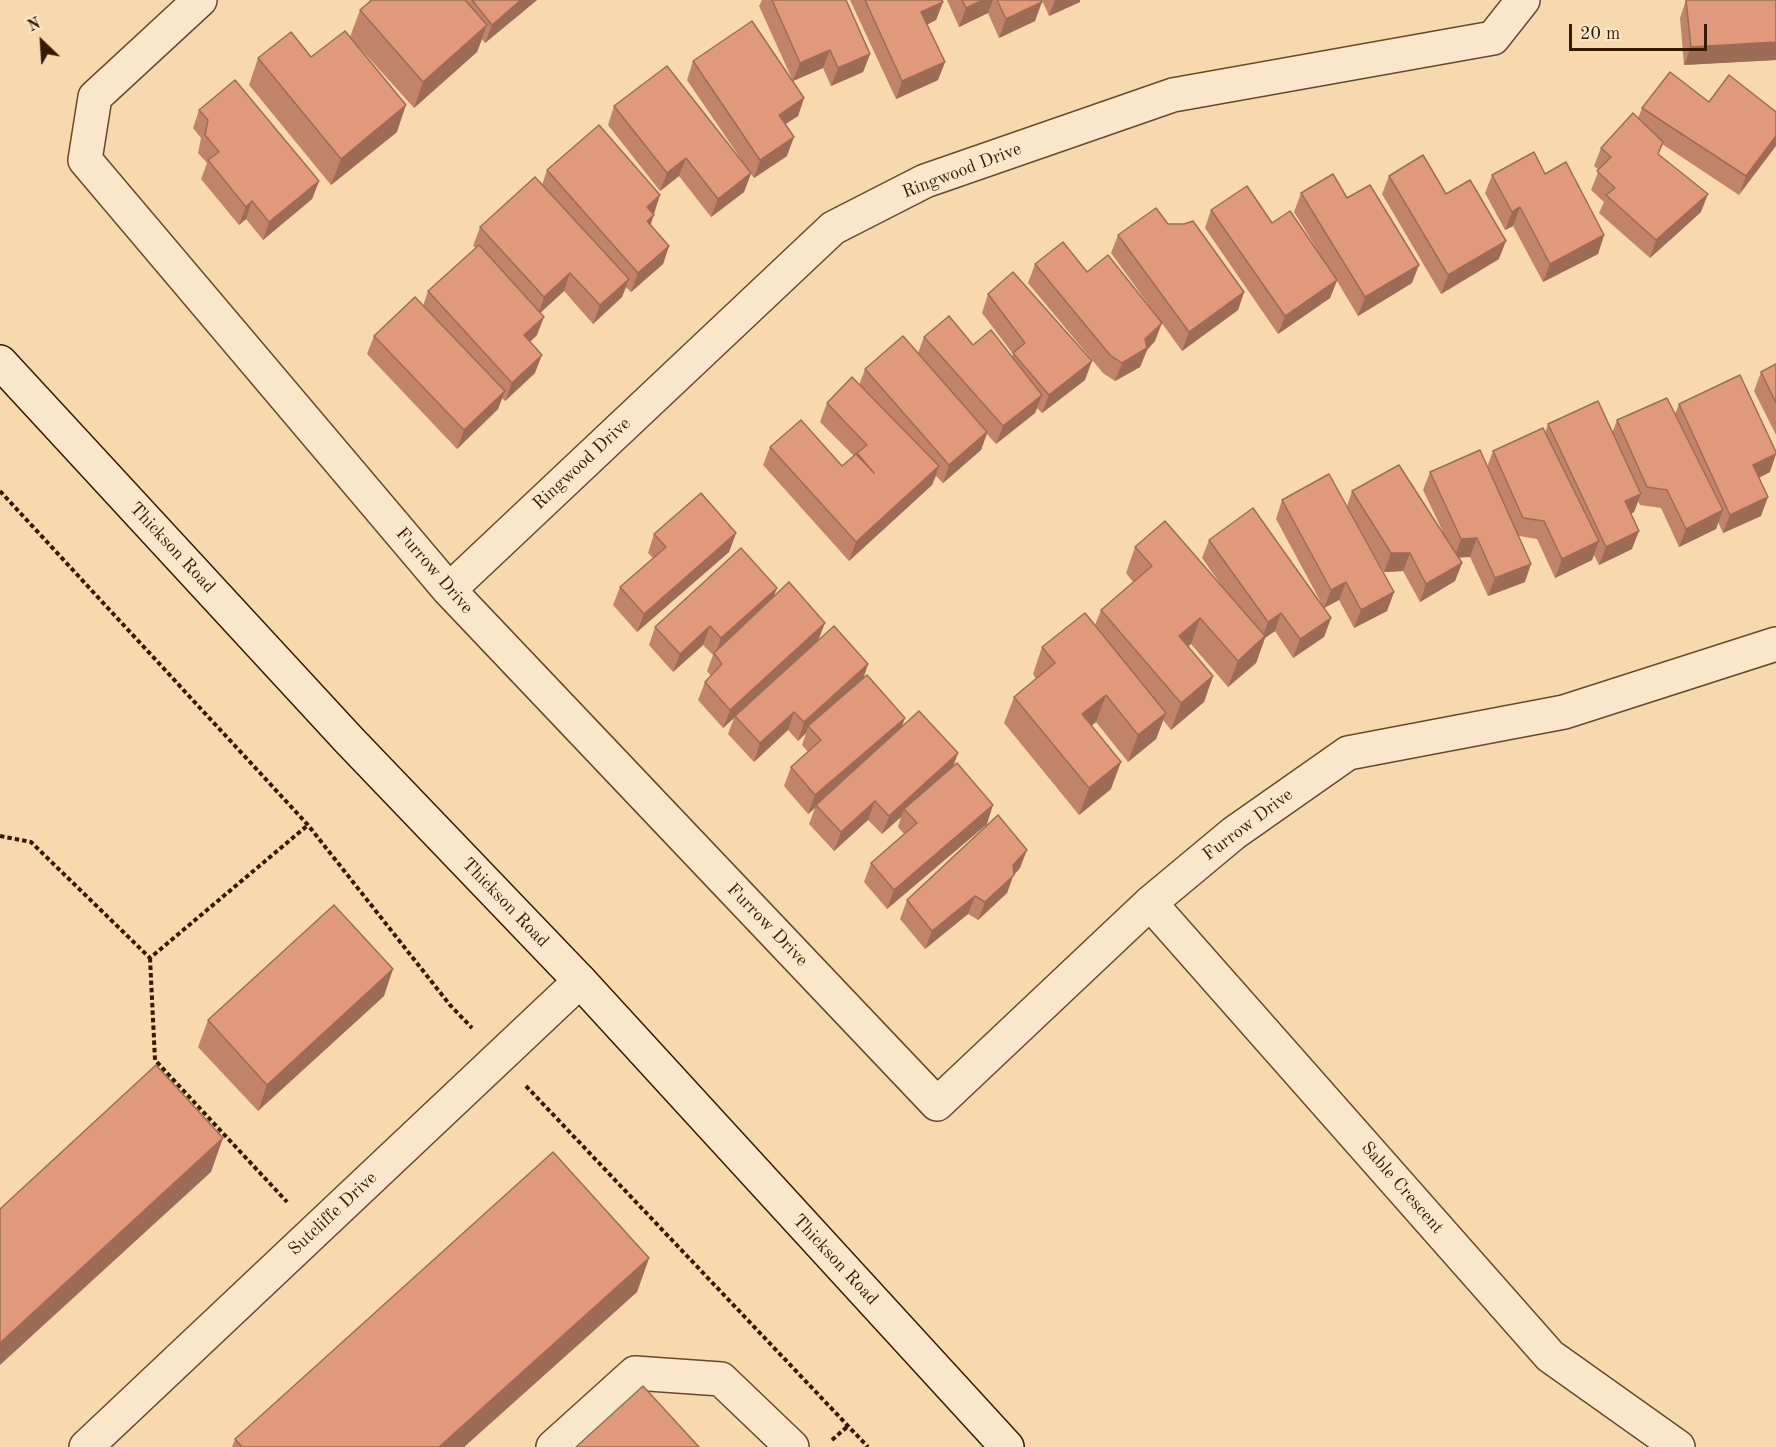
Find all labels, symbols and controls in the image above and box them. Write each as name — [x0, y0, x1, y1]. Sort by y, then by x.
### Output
north arrow — [12, 12, 72, 72]
scale bar — [1572, 12, 1710, 50]
text: N — [25, 16, 43, 36]
text: 20 m — [1580, 25, 1620, 43]
street label: Ringwood Drive — [899, 138, 1025, 204]
street label: Ringwood Drive — [529, 413, 635, 515]
street label: Thickson Road — [124, 498, 220, 598]
street label: Furrow Drive — [391, 523, 477, 619]
street label: Furrow Drive — [1199, 784, 1297, 866]
street label: Thickson Road — [457, 854, 553, 952]
street label: Furrow Drive — [722, 879, 812, 971]
street label: Sable Crescent — [1356, 1137, 1448, 1239]
street label: Sutcliffe Drive — [284, 1168, 382, 1260]
street label: Thickson Road — [787, 1210, 883, 1310]

